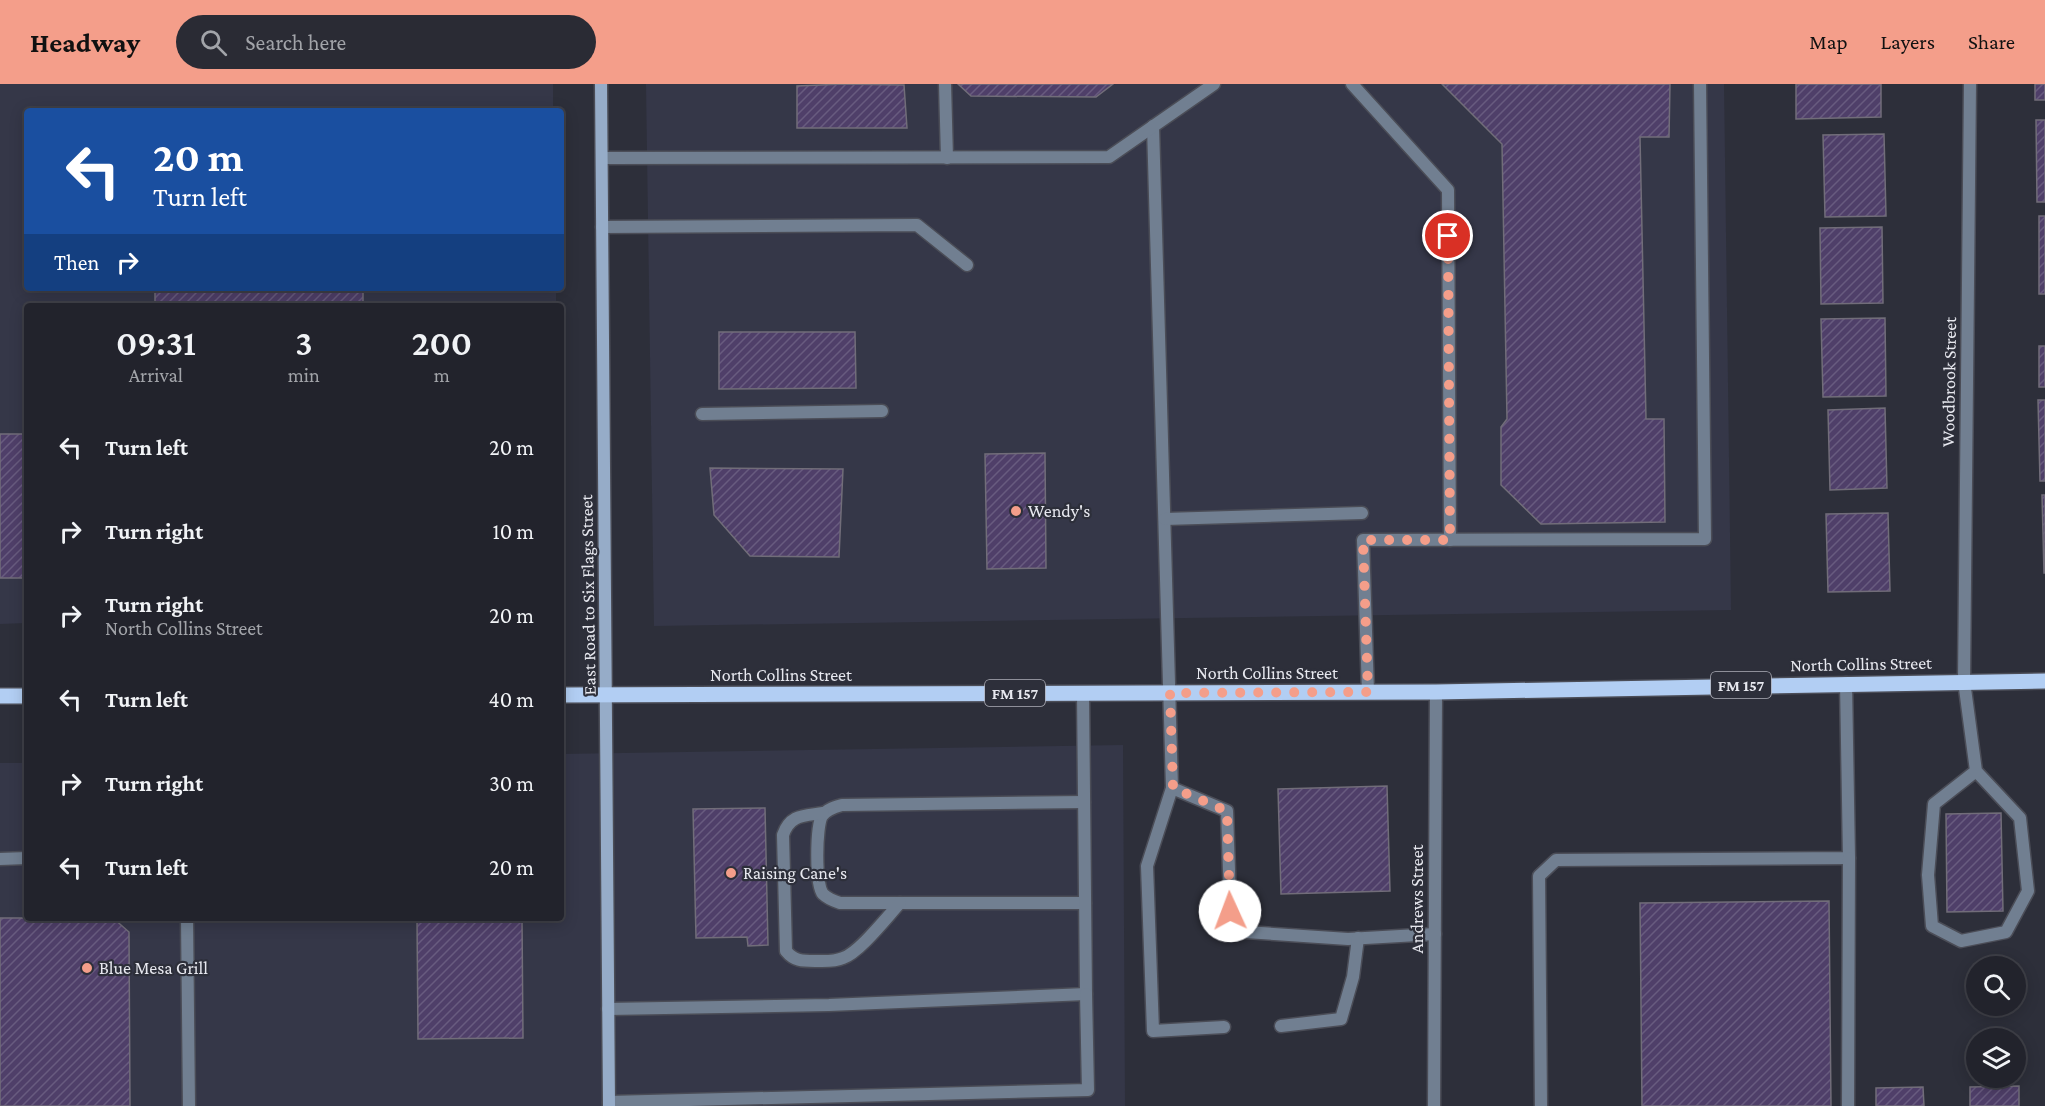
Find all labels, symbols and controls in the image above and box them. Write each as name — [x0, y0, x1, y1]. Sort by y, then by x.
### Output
search box — [176, 15, 596, 69]
icon: search — [197, 26, 230, 59]
text: Headway — [30, 27, 140, 58]
text: Search here — [245, 30, 346, 55]
text: Map — [1809, 30, 1848, 54]
text: Layers — [1881, 30, 1935, 54]
text: Share — [1968, 30, 2015, 54]
icon: left — [54, 132, 132, 210]
text: 20 m — [153, 133, 244, 180]
text: Turn left — [153, 182, 247, 212]
pin — [1422, 210, 1473, 261]
icon: arrive — [1431, 219, 1464, 252]
icon: right — [111, 246, 144, 279]
text: Then — [54, 250, 99, 275]
street label: Woodbrook Street — [1938, 316, 1960, 447]
text: 09:31 — [116, 323, 196, 363]
text: 3 — [295, 323, 312, 363]
text: 200 — [412, 323, 472, 363]
text: Arrival — [129, 364, 183, 386]
text: min — [288, 364, 320, 386]
text: m — [434, 364, 450, 386]
icon: left — [54, 431, 87, 464]
text: Turn left — [105, 435, 188, 460]
text: 20 m — [489, 435, 534, 460]
street label: East Road to Six Flags Street — [576, 493, 600, 695]
place label: Wendy's — [1028, 501, 1090, 521]
marker: Wendy's — [1009, 504, 1023, 518]
icon: right — [54, 515, 87, 548]
text: Turn right — [105, 519, 203, 544]
text: 10 m — [492, 519, 534, 544]
text: Turn right — [105, 592, 203, 617]
icon: right — [54, 599, 87, 632]
text: 20 m — [489, 603, 534, 628]
text: North Collins Street — [105, 617, 263, 639]
street label: North Collins Street — [1790, 653, 1933, 675]
street label: North Collins Street — [1196, 663, 1339, 683]
street label: North Collins Street — [710, 665, 853, 685]
road number: FM 157 — [1711, 672, 1771, 698]
road number: FM 157 — [985, 680, 1045, 706]
icon: left — [54, 683, 87, 716]
text: Turn left — [105, 687, 188, 712]
text: 40 m — [489, 687, 534, 712]
icon: right — [54, 767, 87, 800]
text: Turn right — [105, 771, 203, 796]
text: 30 m — [489, 771, 534, 796]
street label: Andrews Street — [1407, 843, 1427, 953]
icon: left — [54, 851, 87, 884]
text: Turn left — [105, 855, 188, 880]
text: 20 m — [489, 855, 534, 880]
place label: Raising Cane's — [743, 863, 847, 883]
marker: Raising Cane's — [724, 866, 738, 880]
position arrow — [1198, 879, 1262, 943]
map controls — [1966, 956, 2026, 1088]
button: search — [1966, 956, 2026, 1016]
place label: Blue Mesa Grill — [99, 958, 208, 978]
marker: Blue Mesa Grill — [80, 961, 94, 975]
button: layers — [1966, 1028, 2026, 1088]

